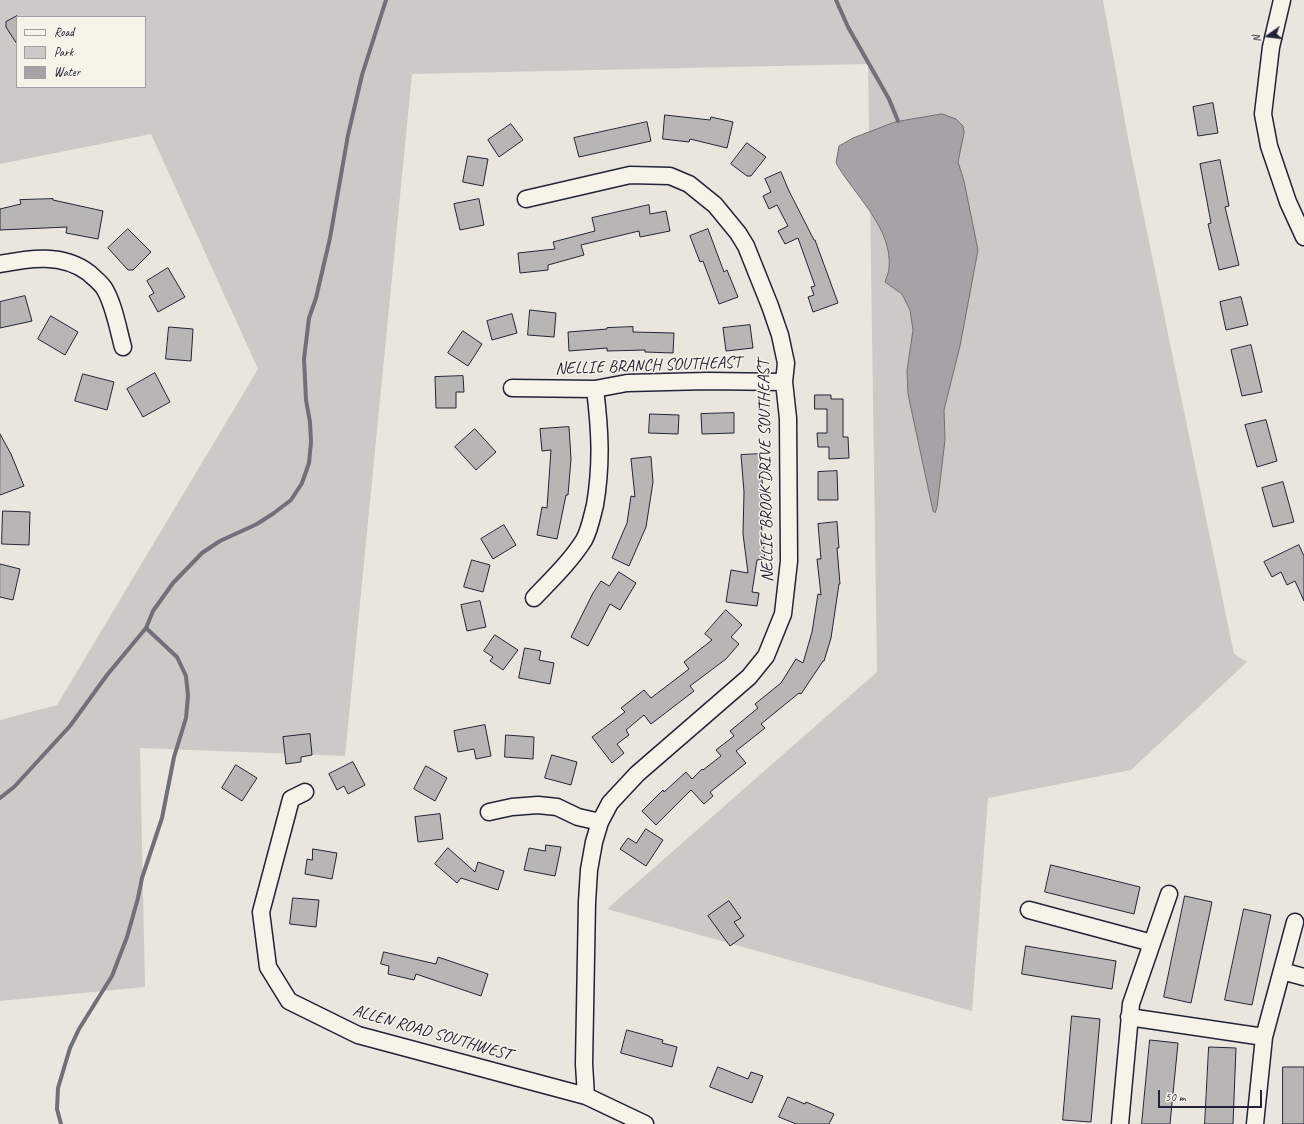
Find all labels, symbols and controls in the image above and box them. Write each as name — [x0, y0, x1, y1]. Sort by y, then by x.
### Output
legend — [16, 16, 146, 88]
north arrow — [1248, 16, 1288, 56]
text: Road — [54, 24, 74, 40]
text: N — [1249, 34, 1264, 44]
text: Park — [54, 44, 73, 60]
text: Water — [54, 64, 80, 80]
street label: NELLIE BRANCH SOUTHEAST — [555, 353, 741, 379]
street label: NELLIE BROOK DRIVE SOUTHEAST — [754, 360, 778, 582]
street label: ALLEN ROAD SOUTHWEST — [350, 1001, 514, 1065]
scale bar — [1160, 1082, 1264, 1108]
text: 50 m — [1165, 1089, 1185, 1105]

